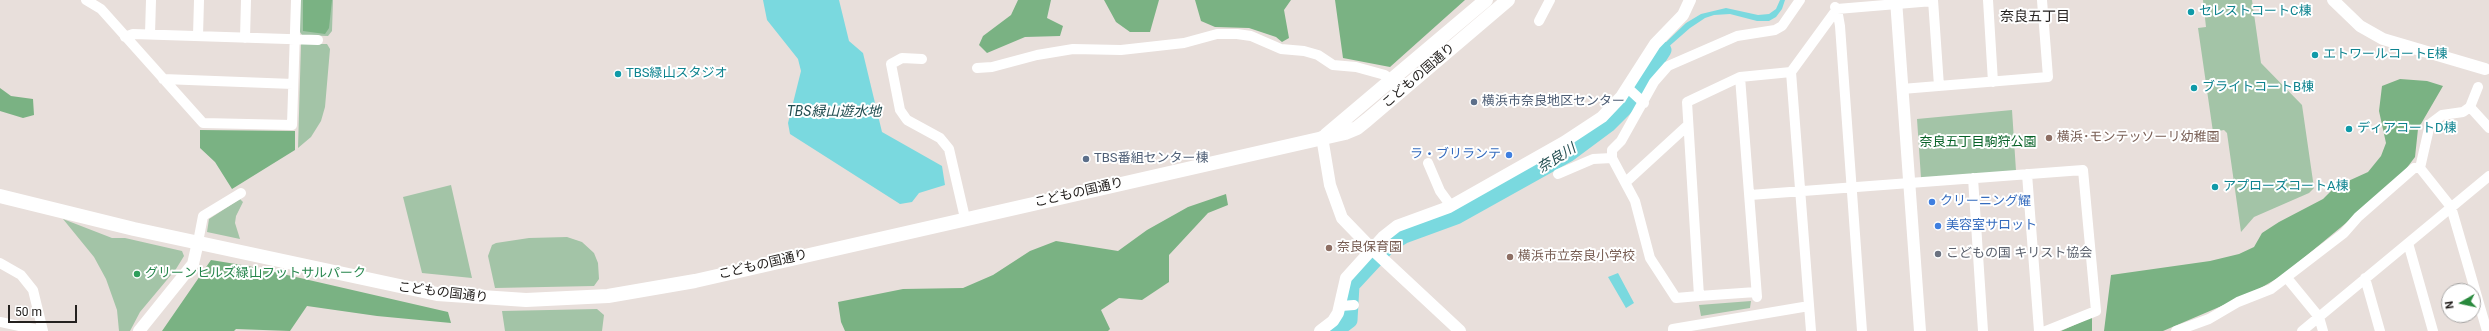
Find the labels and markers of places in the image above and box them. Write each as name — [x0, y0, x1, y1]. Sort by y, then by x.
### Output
place label: セレストコートC棟 — [2199, 4, 2311, 20]
marker: セレストコートC棟 — [2186, 7, 2196, 17]
place label: エトワールコートE棟 — [2323, 47, 2447, 63]
marker: エトワールコートE棟 — [2310, 50, 2320, 60]
place label: TBS緑山スタジオ — [626, 66, 728, 82]
marker: TBS緑山スタジオ — [613, 69, 623, 79]
place label: ブライトコートB棟 — [2202, 80, 2314, 96]
marker: ブライトコートB棟 — [2189, 83, 2199, 93]
place label: 横浜市奈良地区センター — [1482, 94, 1625, 110]
marker: 横浜市奈良地区センター — [1469, 97, 1479, 107]
place label: ディアコートD棟 — [2357, 121, 2457, 137]
marker: ディアコートD棟 — [2344, 124, 2354, 134]
place label: 横浜･モンテッソーリ幼稚園 — [2057, 130, 2219, 146]
marker: 横浜･モンテッソーリ幼稚園 — [2044, 133, 2054, 143]
place label: ラ・ブリランテ — [1410, 147, 1501, 163]
marker: ラ・ブリランテ — [1504, 150, 1514, 160]
place label: TBS番組センター棟 — [1094, 151, 1209, 167]
marker: TBS番組センター棟 — [1081, 154, 1091, 164]
place label: アプローズコートA棟 — [2223, 179, 2348, 195]
marker: アプローズコートA棟 — [2210, 182, 2220, 192]
place label: クリーニング耀 — [1940, 194, 2031, 210]
marker: クリーニング耀 — [1927, 197, 1937, 207]
place label: 美容室サロット — [1946, 218, 2037, 234]
marker: 美容室サロット — [1933, 221, 1943, 231]
place label: 奈良保育園 — [1337, 240, 1402, 256]
marker: 奈良保育園 — [1324, 243, 1334, 253]
place label: こどもの国 キリスト協会 — [1946, 246, 2092, 262]
place label: 横浜市立奈良小学校 — [1518, 249, 1635, 265]
marker: こどもの国 キリスト協会 — [1933, 249, 1943, 259]
marker: 横浜市立奈良小学校 — [1505, 252, 1515, 262]
place label: グリーンヒルズ緑山フットサルパーク — [145, 266, 366, 282]
marker: グリーンヒルズ緑山フットサルパーク — [132, 269, 142, 279]

